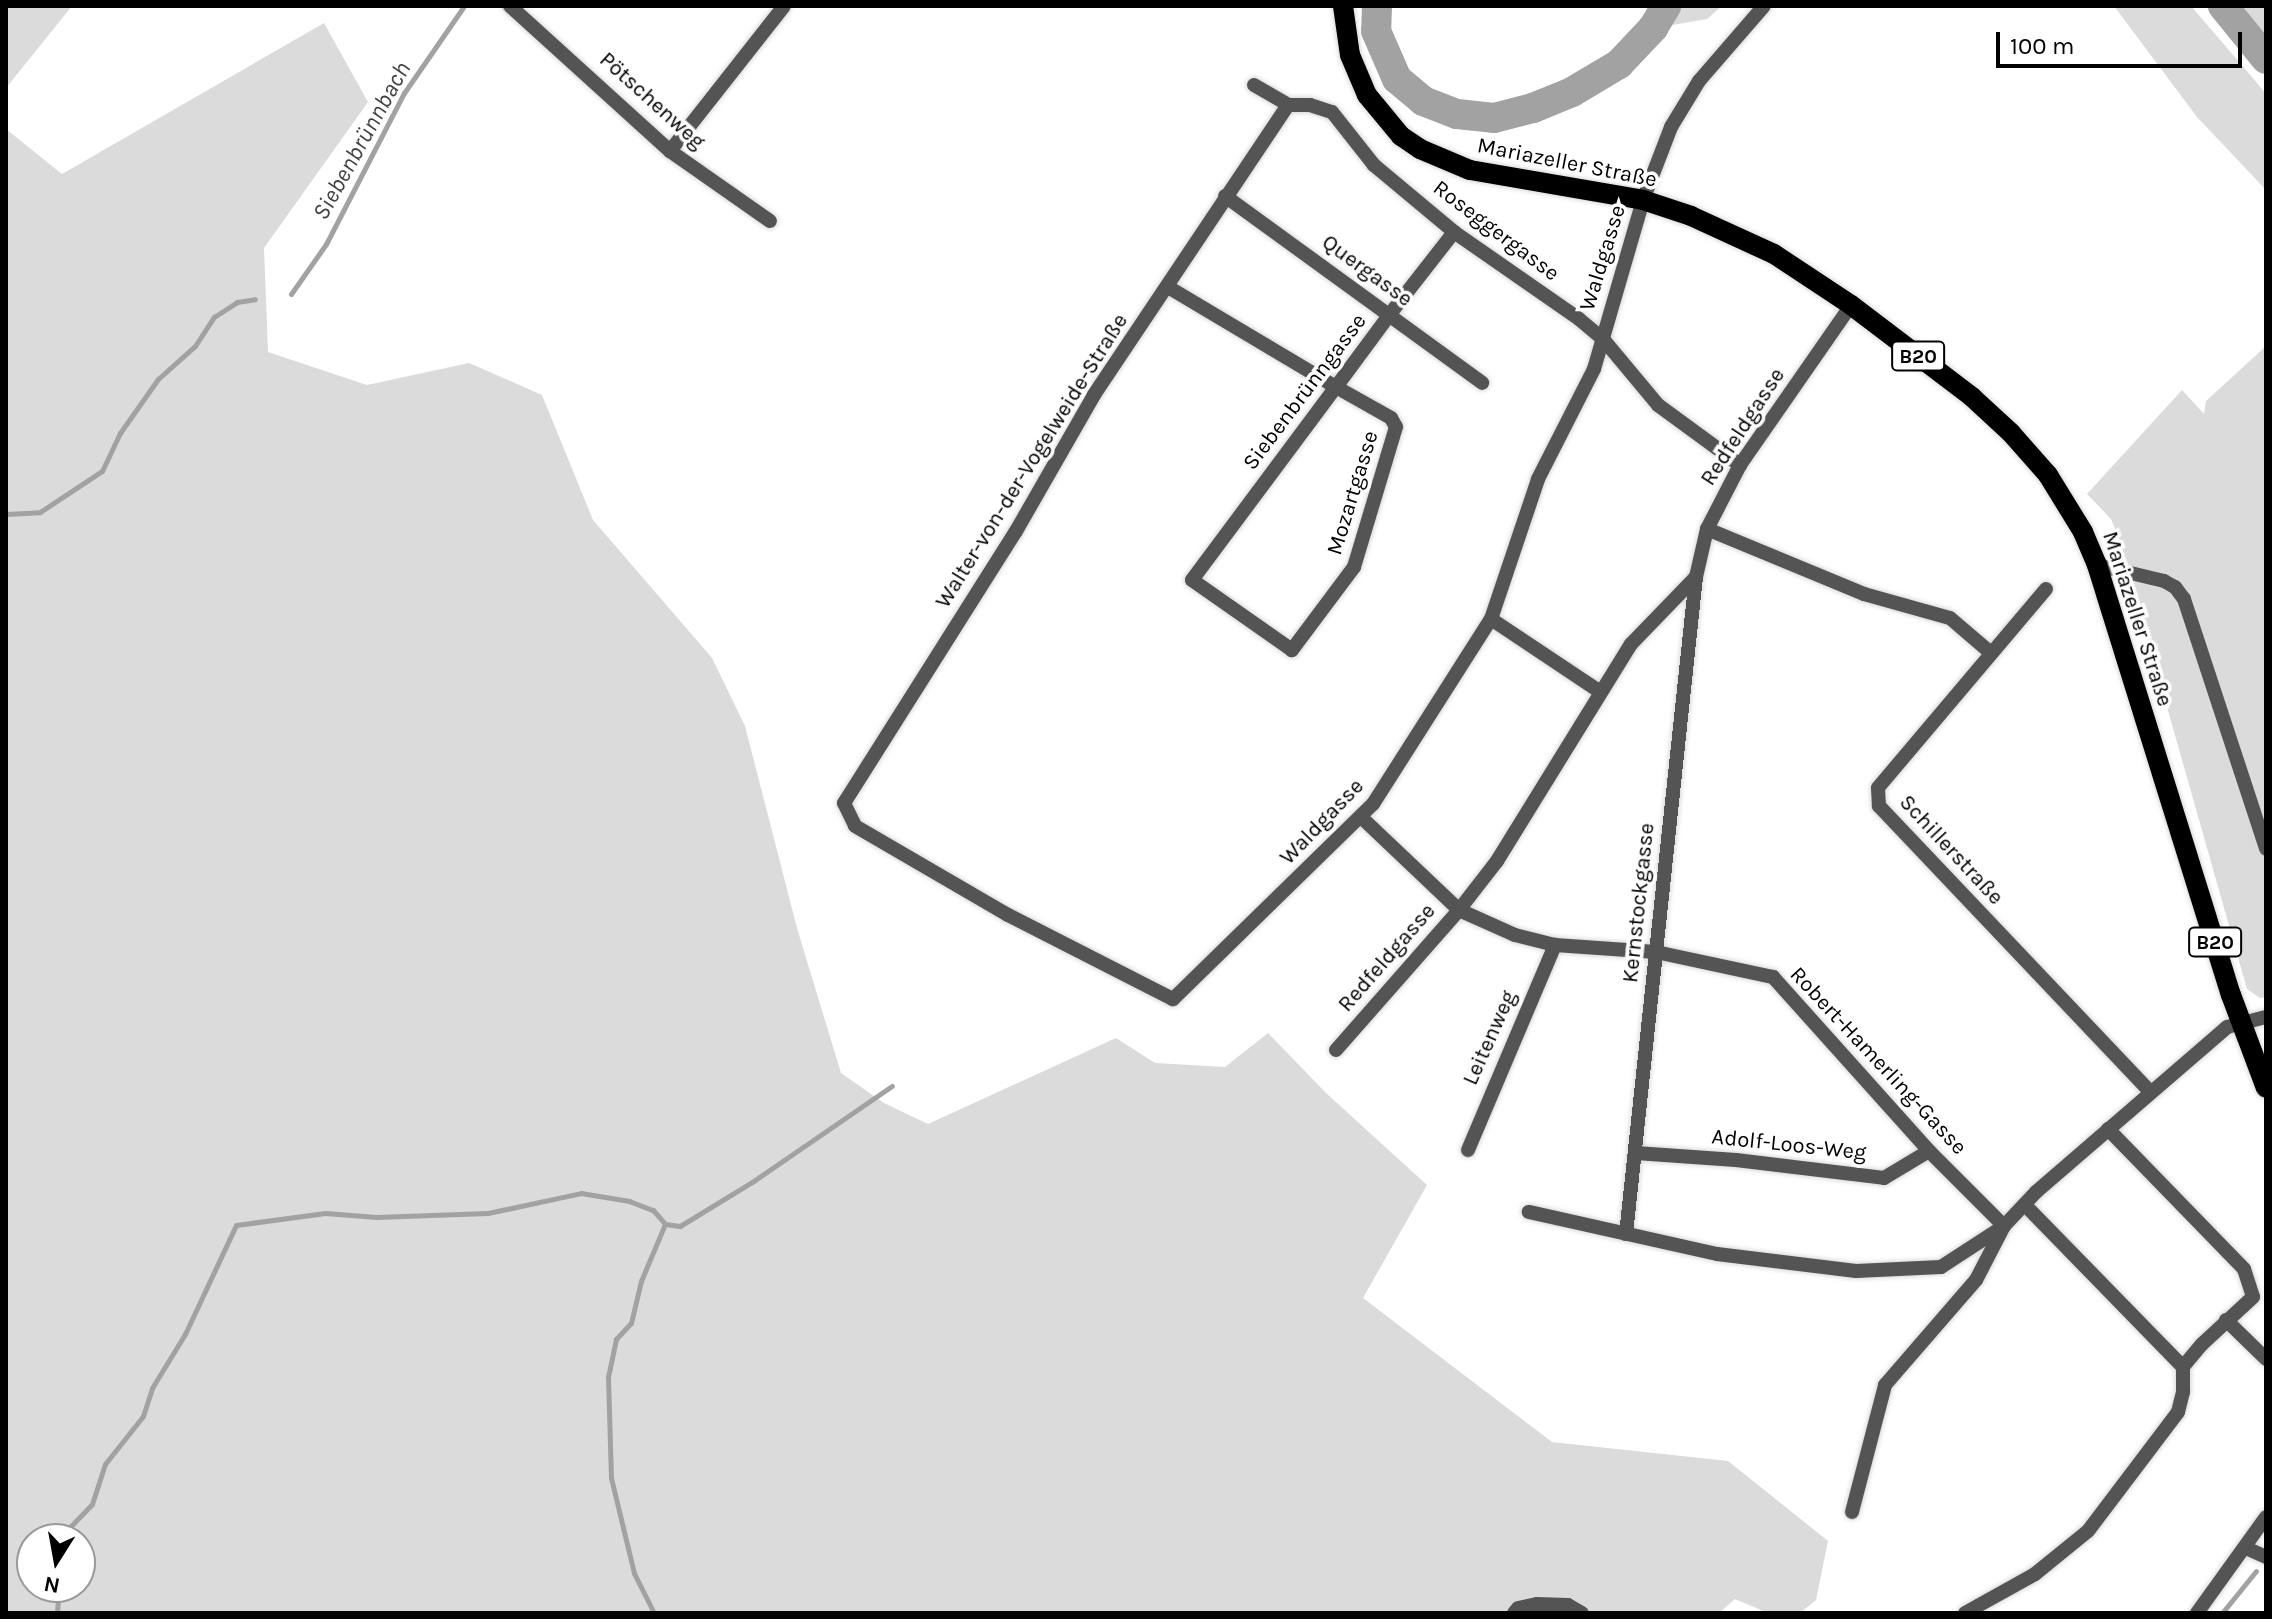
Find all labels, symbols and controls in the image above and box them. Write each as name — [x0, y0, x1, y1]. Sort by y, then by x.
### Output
scale bar — [2000, 16, 2246, 66]
text: 100 m — [2010, 32, 2075, 60]
street label: Pötschenweg — [594, 47, 710, 155]
water label: Siebenbrünnbach — [307, 57, 417, 225]
street label: Mariazeller Straße — [1475, 133, 1659, 193]
street label: Roseggergasse — [1428, 175, 1564, 287]
street label: Waldgasse — [1574, 202, 1632, 314]
street label: Quergasse — [1317, 229, 1417, 313]
street label: Walter-von-der-Vogelweide-Straße — [930, 309, 1134, 613]
street label: Siebenbrünngasse — [1238, 309, 1372, 475]
road number: B20 — [1890, 340, 1946, 372]
street label: Redfeldgasse — [1695, 363, 1791, 491]
street label: Mozartgasse — [1322, 428, 1384, 558]
street label: Mariazeller Straße — [2096, 528, 2178, 710]
street label: Waldgasse — [1275, 774, 1369, 870]
street label: Schillerstraße — [1893, 790, 2009, 910]
street label: Kernstockgasse — [1617, 822, 1661, 984]
street label: Redfeldgasse — [1333, 898, 1441, 1018]
road number: B20 — [2187, 926, 2243, 958]
street label: Robert-Hamerling-Gasse — [1784, 962, 1972, 1160]
street label: Leitenweg — [1457, 987, 1523, 1089]
street label: Adolf-Loos-Weg — [1710, 1124, 1868, 1166]
north arrow — [16, 1523, 96, 1603]
text: N — [42, 1570, 62, 1599]

